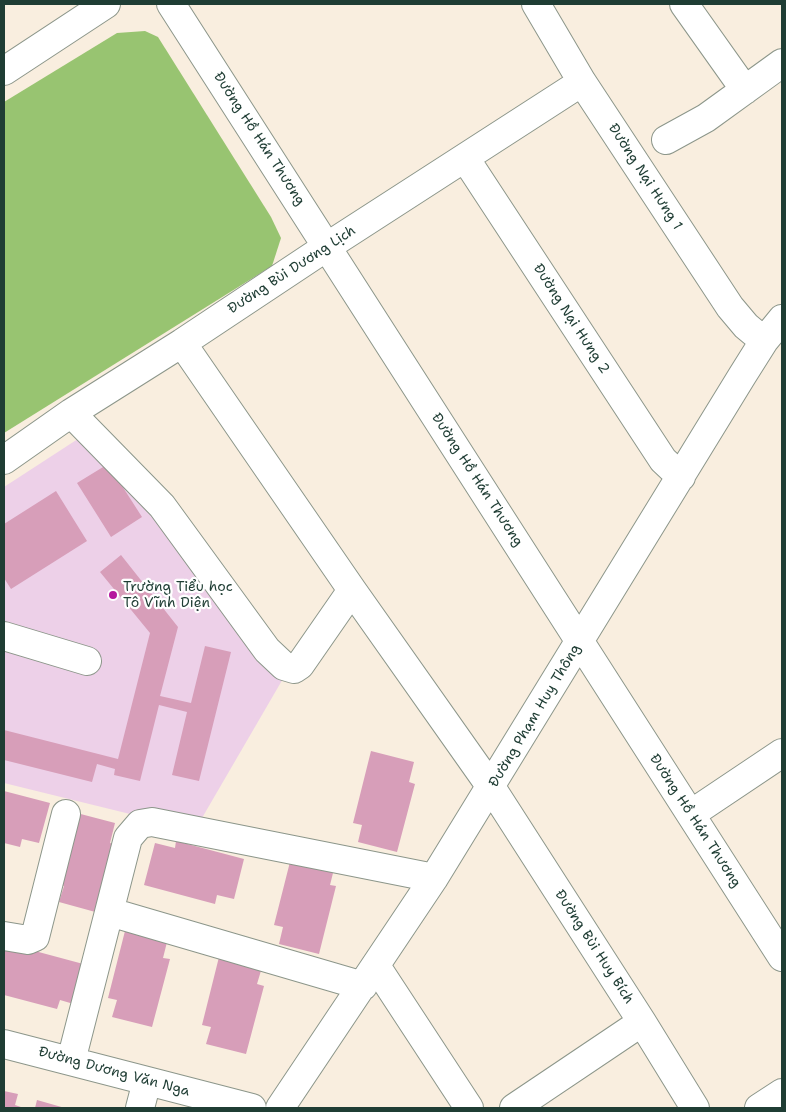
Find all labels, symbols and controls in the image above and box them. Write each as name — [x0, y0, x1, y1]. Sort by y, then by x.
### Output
street label: Đường Hồ Hán Thương — [210, 69, 308, 209]
street label: Đường Nại Hưng 1 — [604, 121, 686, 233]
street label: Đường Bùi Dương Lịch — [225, 222, 359, 318]
street label: Đường Nại Hưng 2 — [529, 261, 613, 377]
street label: Đường Hồ Hán Thương — [428, 410, 526, 550]
place label: Trường Tiểu học Tô Vĩnh Diện — [123, 579, 233, 612]
marker: Trường Tiểu học Tô Vĩnh Diện — [107, 589, 119, 601]
street label: Đường Phạm Huy Thông — [486, 641, 584, 791]
street label: Đường Hồ Hán Thương — [646, 751, 744, 891]
street label: Đường Bùi Huy Bích — [551, 887, 637, 1007]
street label: Đường Dương Văn Nga — [36, 1044, 192, 1100]

